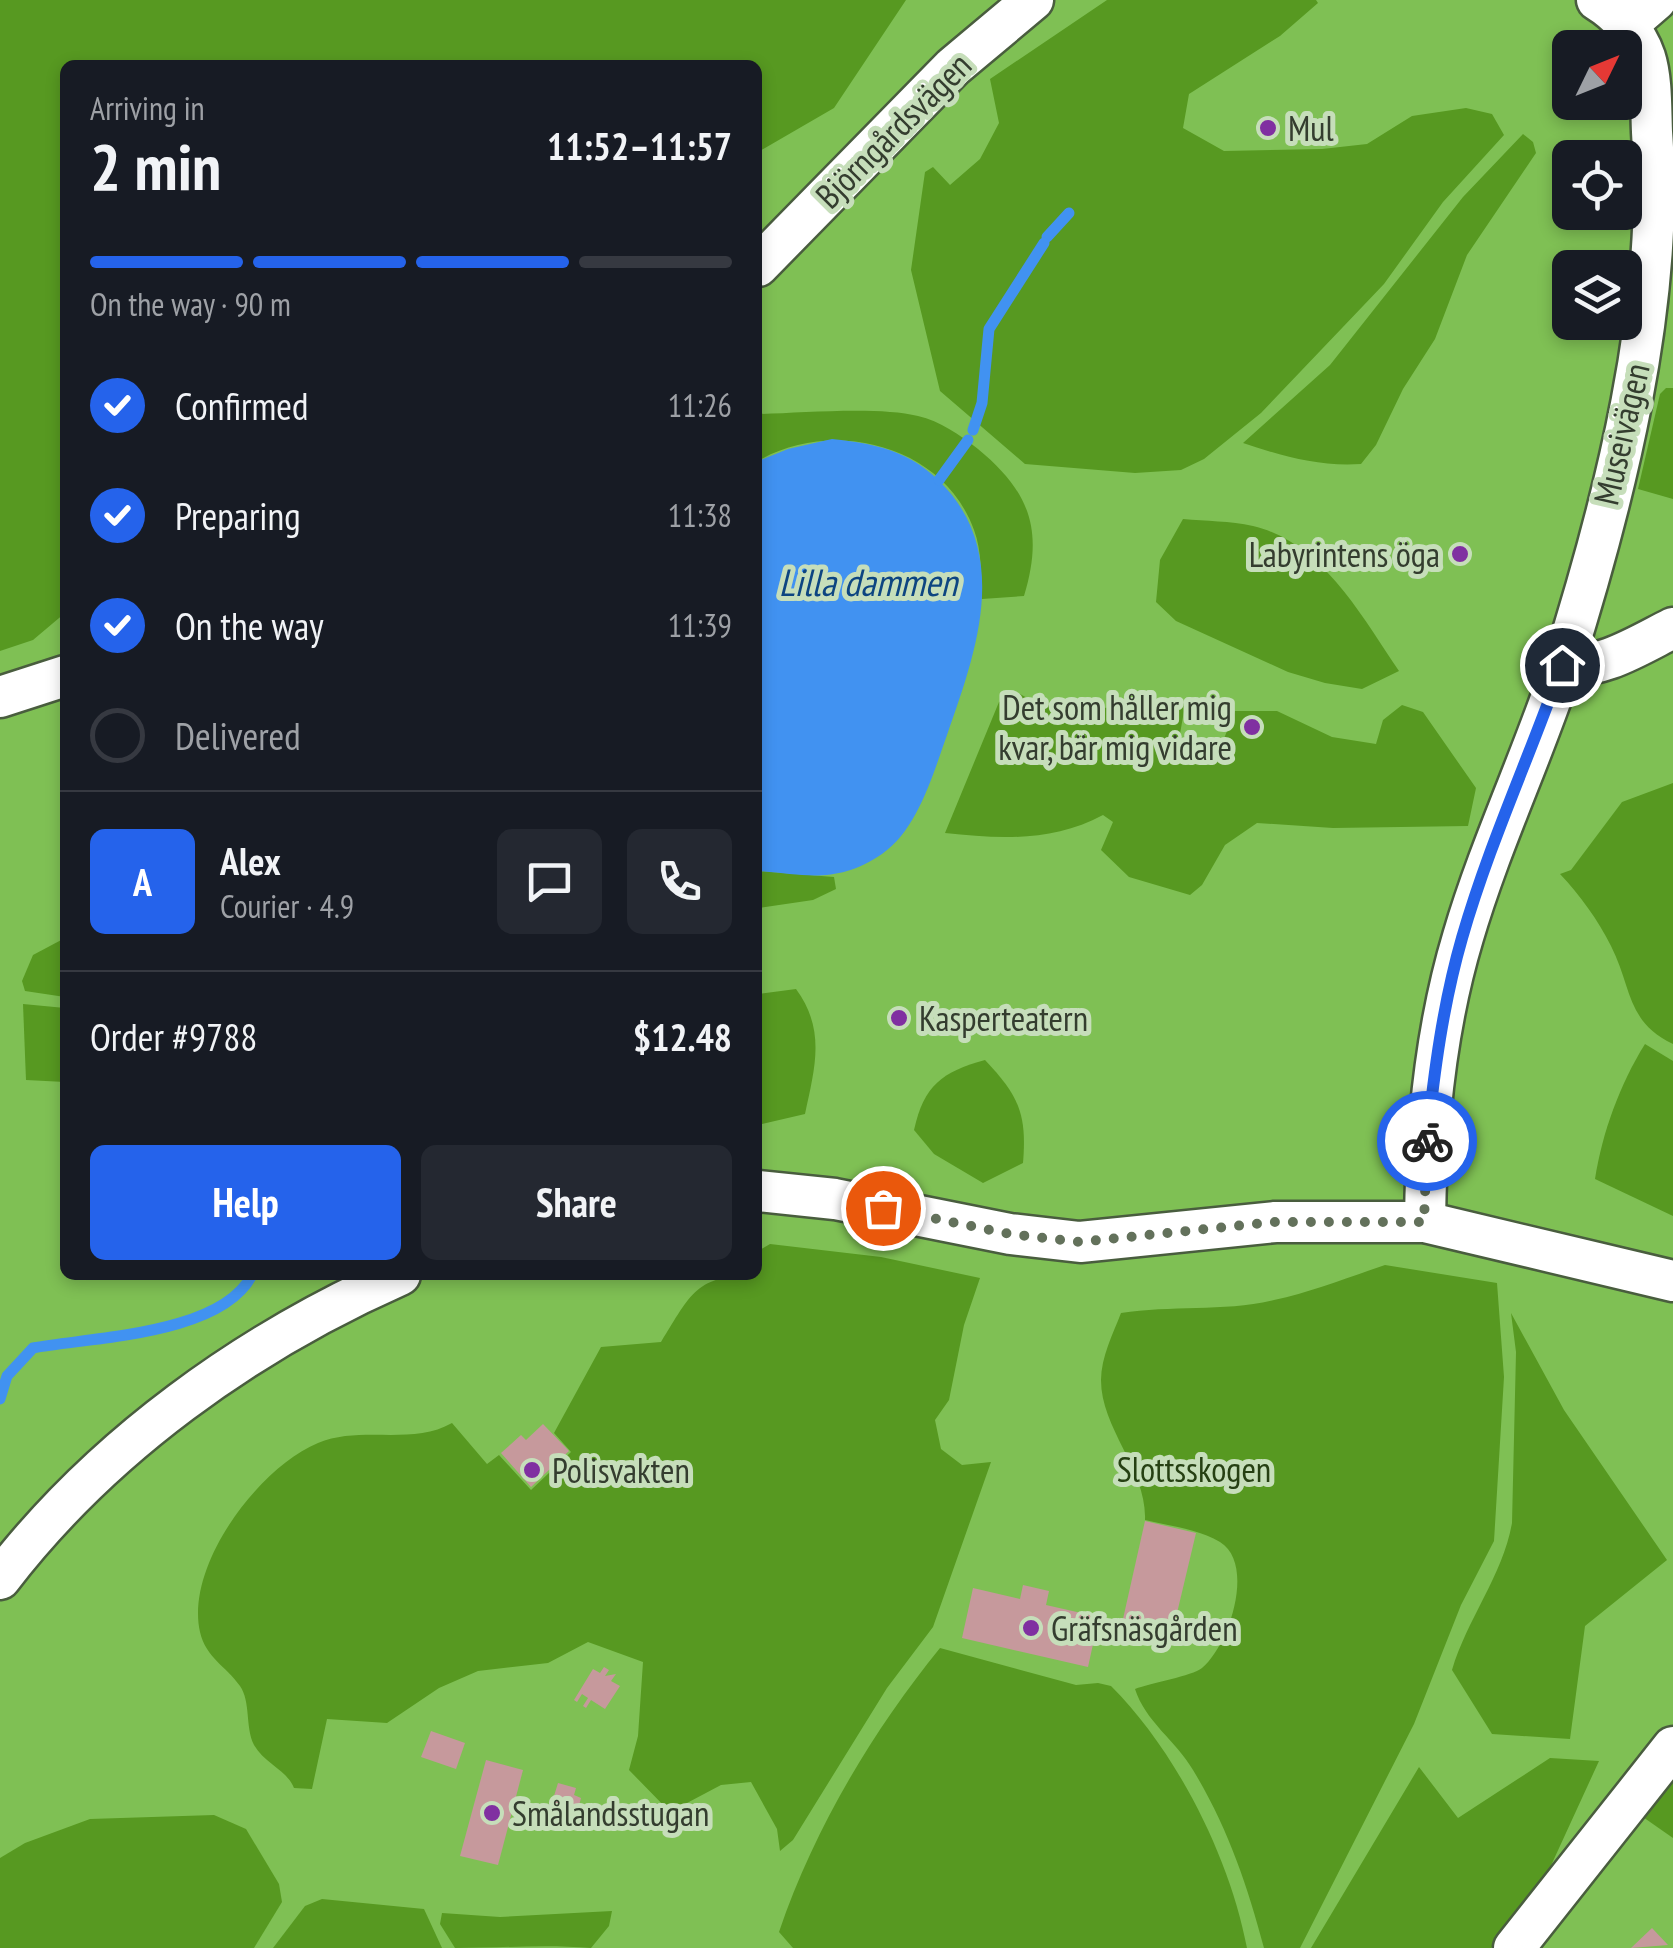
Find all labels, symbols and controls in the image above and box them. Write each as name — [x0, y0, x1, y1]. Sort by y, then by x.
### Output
north arrow — [1552, 30, 1642, 120]
map controls — [1552, 30, 1642, 340]
street label: Björngårdsvägen — [805, 42, 981, 218]
text: Arriving in — [90, 87, 205, 129]
place label: Mul — [1288, 105, 1334, 151]
marker: Mul — [1257, 117, 1279, 139]
text: 11:52–11:57 — [547, 121, 732, 170]
text: 2 min — [90, 124, 221, 208]
button: locate — [1552, 140, 1642, 230]
button: layers — [1552, 250, 1642, 340]
text: On the way · 90 m — [90, 283, 291, 325]
street label: Museivägen — [1582, 359, 1660, 509]
icon: check — [90, 378, 145, 433]
text: Confirmed — [175, 381, 308, 430]
text: 11:26 — [668, 384, 732, 426]
icon: check — [90, 488, 145, 543]
text: Preparing — [175, 491, 301, 540]
text: 11:38 — [668, 494, 732, 536]
place label: Labyrintens öga — [1249, 531, 1440, 577]
marker: Labyrintens öga — [1449, 543, 1471, 565]
water label: Lilla dammen — [779, 557, 960, 606]
icon: check — [90, 598, 145, 653]
text: On the way — [175, 601, 323, 650]
text: 11:39 — [668, 604, 732, 646]
pin — [1520, 623, 1605, 708]
icon: home — [1535, 638, 1590, 693]
place label: Det som håller mig kvar, bär mig vidare — [998, 684, 1232, 770]
text: Delivered — [175, 711, 301, 760]
marker: Det som håller mig kvar, bär mig vidare — [1241, 716, 1263, 738]
button: chat — [497, 829, 602, 934]
button: phone — [627, 829, 732, 934]
text: Alex — [220, 836, 281, 885]
text: A — [133, 857, 152, 906]
text: Courier · 4.9 — [220, 885, 354, 927]
place label: Kasperteatern — [919, 995, 1088, 1041]
marker: Kasperteatern — [888, 1007, 910, 1029]
text: Order #9788 — [90, 1012, 257, 1061]
text: $12.48 — [633, 1012, 732, 1061]
courier — [1377, 1091, 1477, 1191]
icon: bike — [1400, 1114, 1455, 1169]
button: Help — [90, 1145, 401, 1260]
button: Share — [421, 1145, 732, 1260]
pin — [841, 1166, 926, 1251]
icon: bag — [856, 1181, 911, 1236]
park label: Slottsskogen — [1117, 1446, 1271, 1492]
place label: Polisvakten — [552, 1447, 690, 1493]
marker: Polisvakten — [521, 1459, 543, 1481]
place label: Gräfsnäsgården — [1051, 1605, 1238, 1651]
marker: Gräfsnäsgården — [1020, 1617, 1042, 1639]
place label: Smålandsstugan — [512, 1790, 709, 1836]
marker: Smålandsstugan — [481, 1802, 503, 1824]

